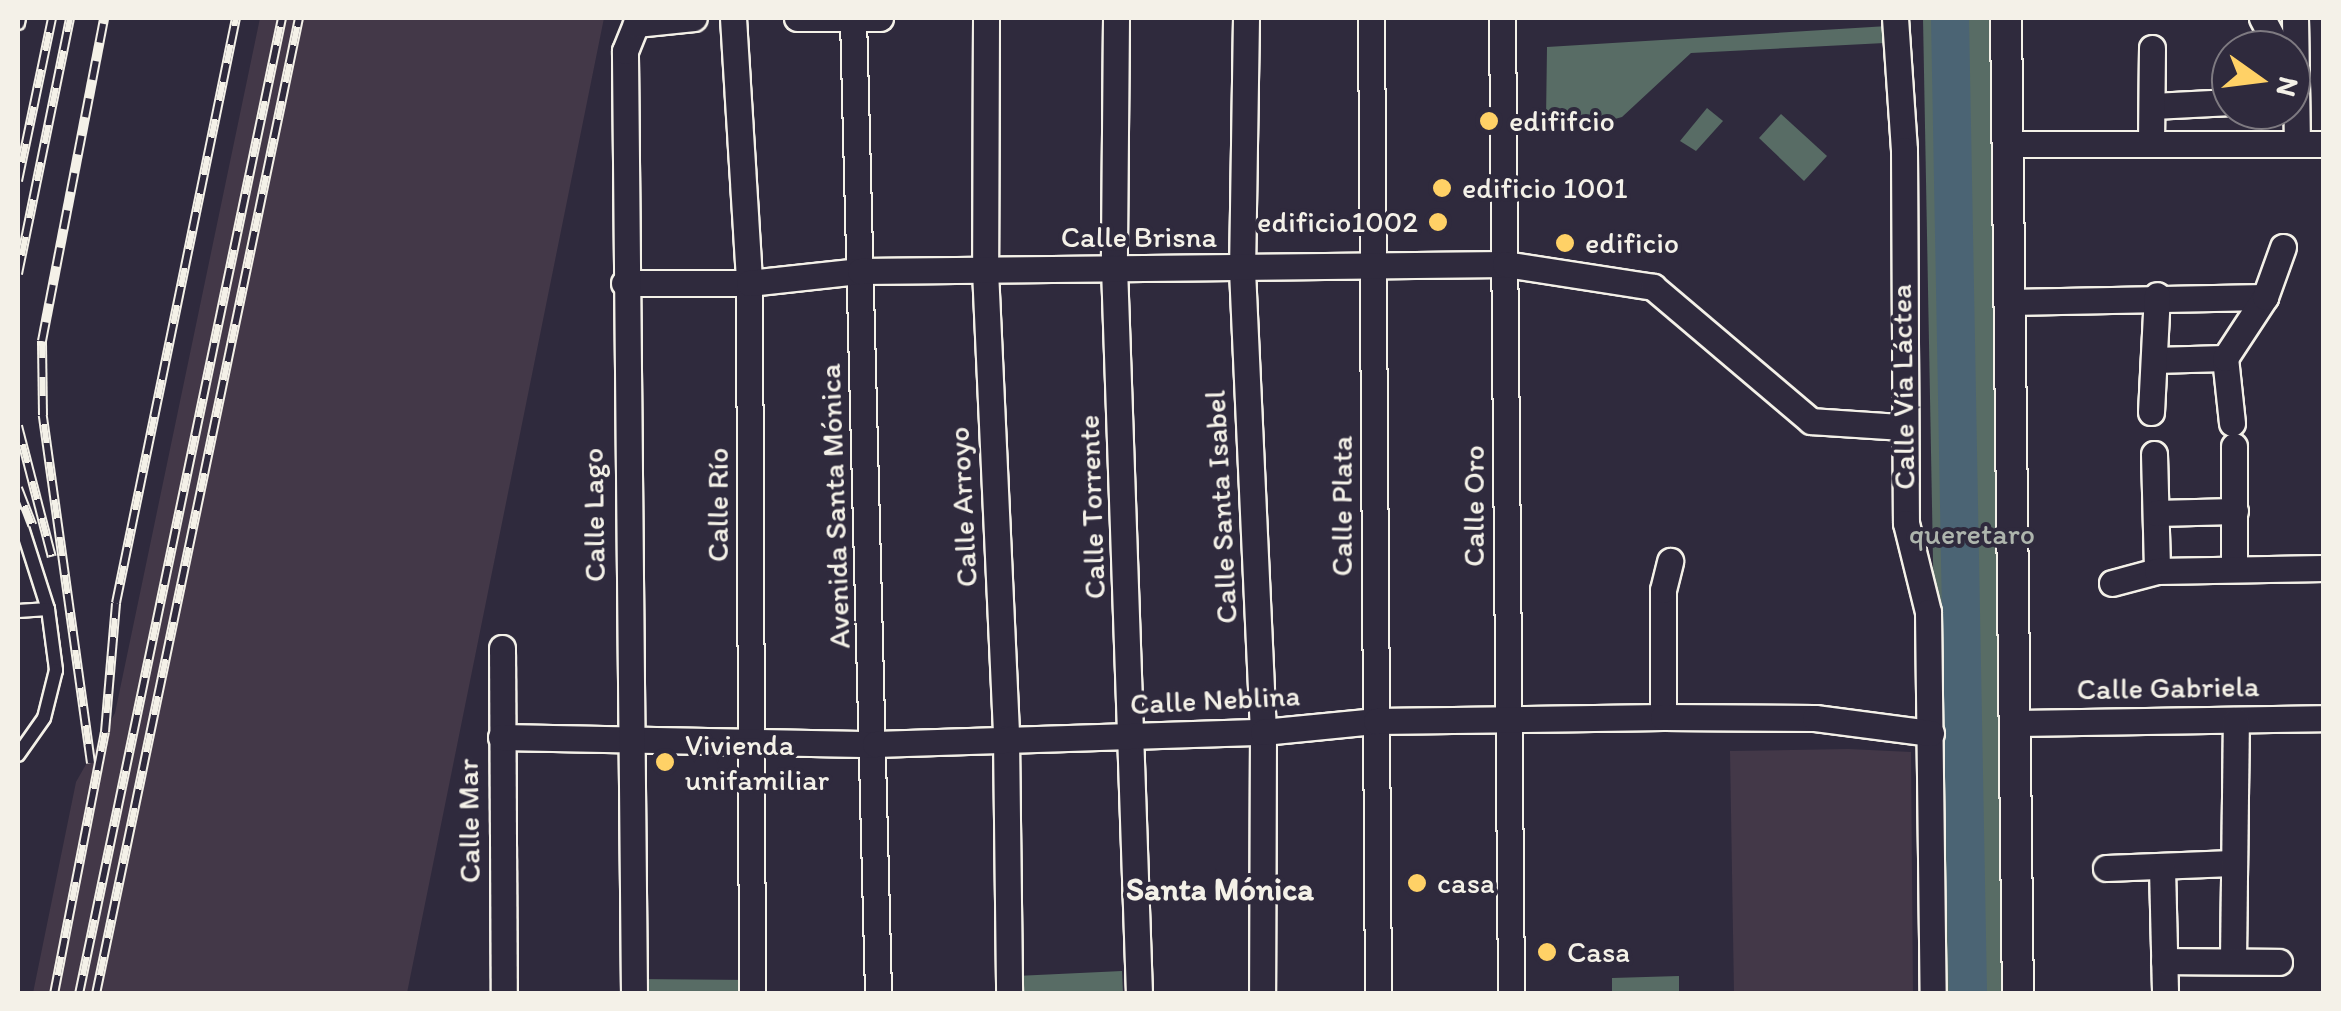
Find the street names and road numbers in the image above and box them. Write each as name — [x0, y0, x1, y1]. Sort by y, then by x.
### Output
street label: Calle Brisna — [1061, 219, 1217, 255]
street label: Calle Vía Láctea — [1883, 284, 1923, 490]
street label: Avenida Santa Mónica — [812, 364, 858, 648]
street label: Calle Santa Isabel — [1197, 389, 1245, 625]
street label: Calle Torrente — [1071, 415, 1113, 599]
street label: Calle Arroyo — [941, 426, 985, 588]
street label: Calle Plata — [1324, 436, 1360, 576]
street label: Calle Oro — [1456, 445, 1492, 567]
street label: Calle Lago — [575, 448, 613, 582]
street label: Calle Río — [700, 448, 736, 562]
street label: Calle Gabriela — [2076, 668, 2260, 708]
street label: Calle Neblina — [1128, 678, 1302, 722]
street label: Calle Mar — [450, 759, 488, 883]

